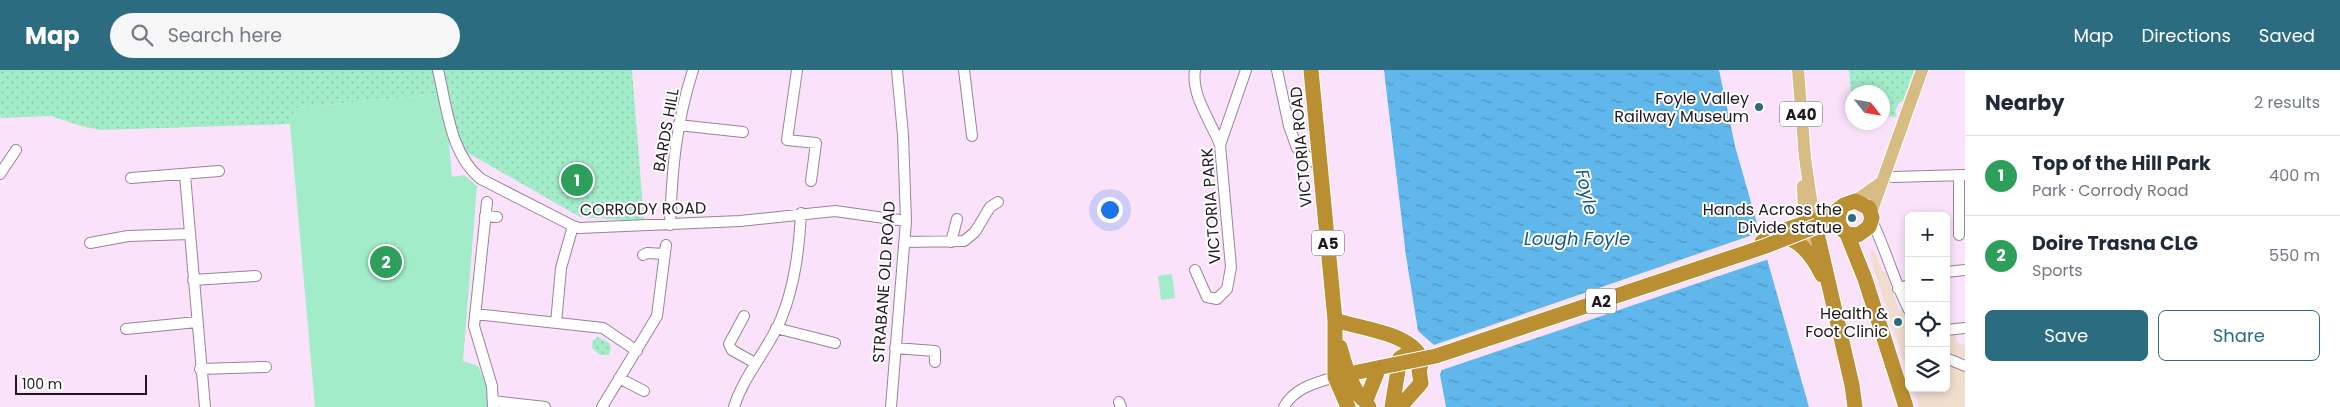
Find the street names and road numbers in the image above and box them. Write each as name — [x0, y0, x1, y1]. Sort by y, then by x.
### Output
street label: VICTORIA ROAD — [1284, 85, 1318, 209]
street label: BARDS HILL — [647, 86, 685, 173]
road number: A40 — [1780, 102, 1822, 126]
street label: VICTORIA PARK — [1195, 147, 1227, 265]
street label: CORRODY ROAD — [580, 196, 706, 222]
street label: STRABANE OLD ROAD — [867, 200, 901, 364]
road number: A5 — [1312, 230, 1344, 256]
road number: A2 — [1586, 288, 1616, 314]

